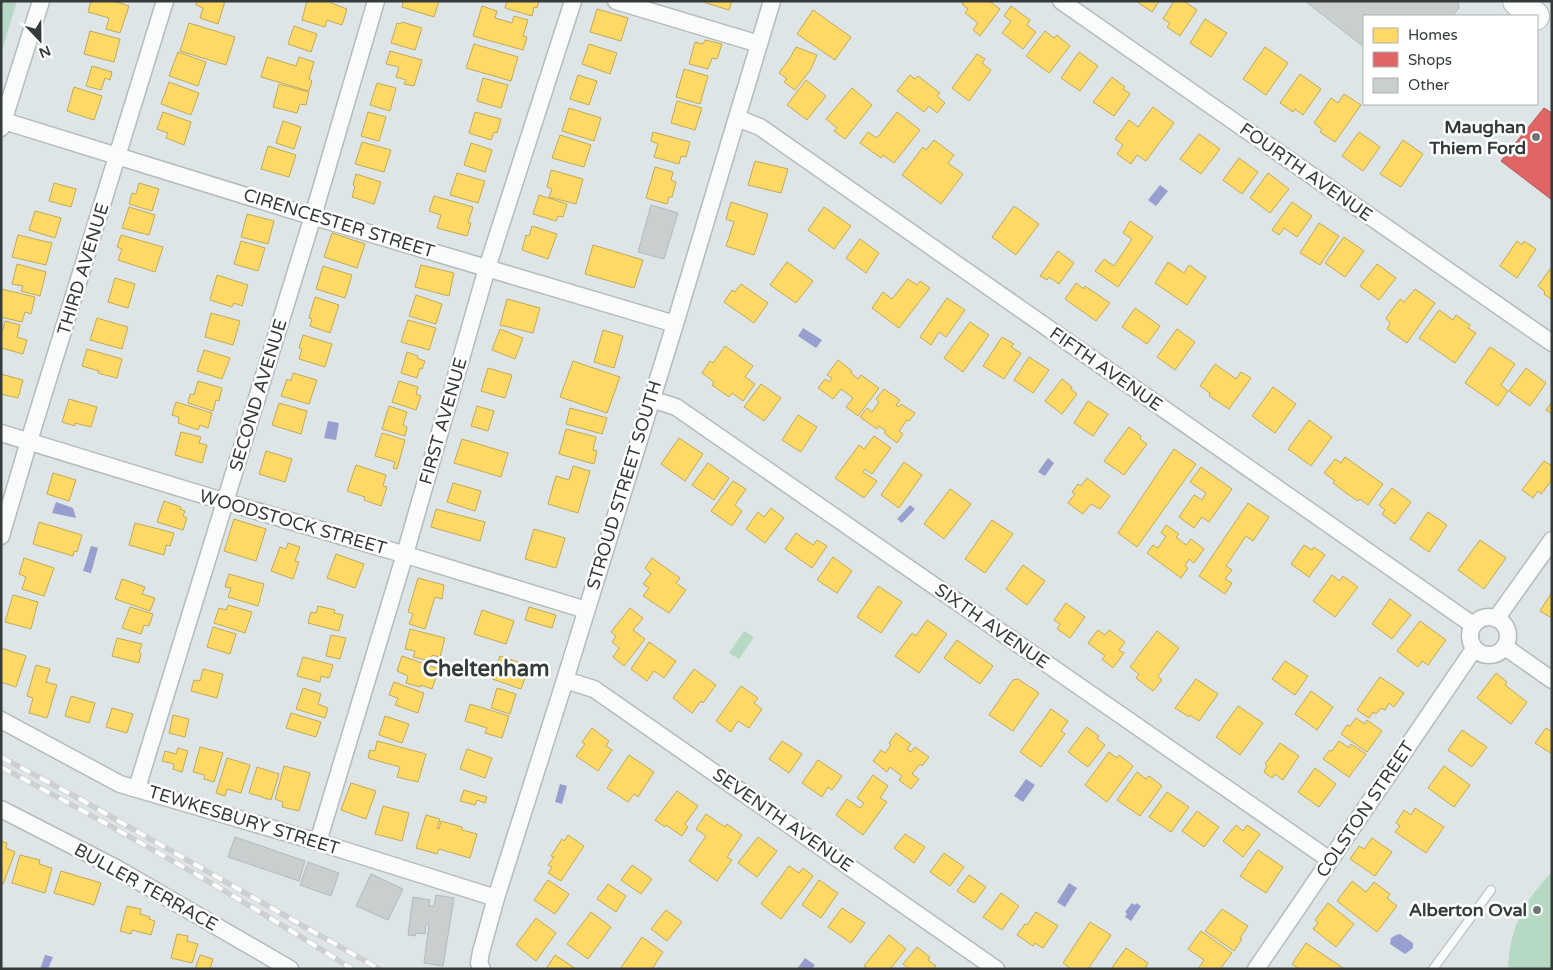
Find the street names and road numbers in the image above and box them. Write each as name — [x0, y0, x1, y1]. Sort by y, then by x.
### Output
street label: FOURTH AVENUE — [1235, 118, 1377, 226]
street label: CIRENCESTER STREET — [241, 183, 437, 263]
street label: THIRD AVENUE — [52, 200, 114, 338]
street label: SECOND AVENUE — [224, 316, 292, 474]
street label: FIFTH AVENUE — [1045, 322, 1167, 416]
street label: FIRST AVENUE — [414, 355, 472, 487]
street label: STROUD STREET SOUTH — [582, 378, 666, 592]
street label: WOODSTOCK STREET — [197, 485, 389, 559]
street label: SIXTH AVENUE — [931, 578, 1053, 674]
street label: COLSTON STREET — [1311, 737, 1419, 881]
street label: SEVENTH AVENUE — [709, 763, 857, 877]
street label: TEWKESBURY STREET — [146, 780, 342, 860]
street label: BULLER TERRACE — [70, 838, 222, 936]

